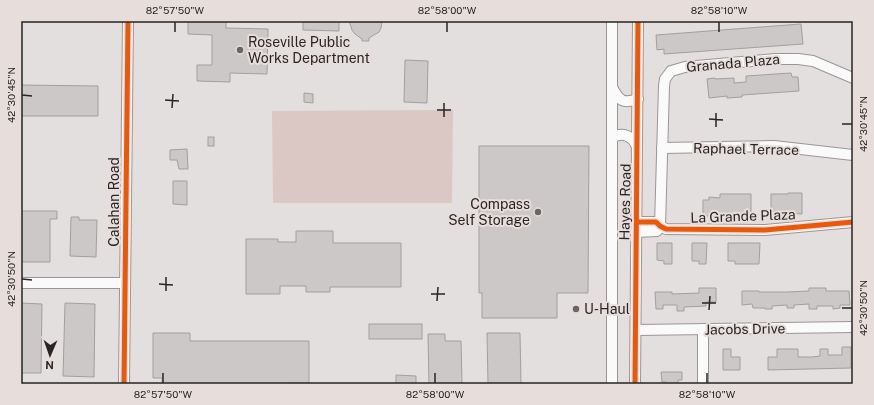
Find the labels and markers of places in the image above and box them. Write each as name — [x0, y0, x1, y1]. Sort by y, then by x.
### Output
place label: Roseville Public Works Department — [248, 34, 370, 66]
marker: Roseville Public Works Department — [235, 45, 245, 55]
place label: Compass Self Storage — [448, 196, 530, 228]
marker: Compass Self Storage — [533, 207, 543, 217]
place label: U-Haul — [584, 301, 630, 317]
marker: U-Haul — [571, 304, 581, 314]

